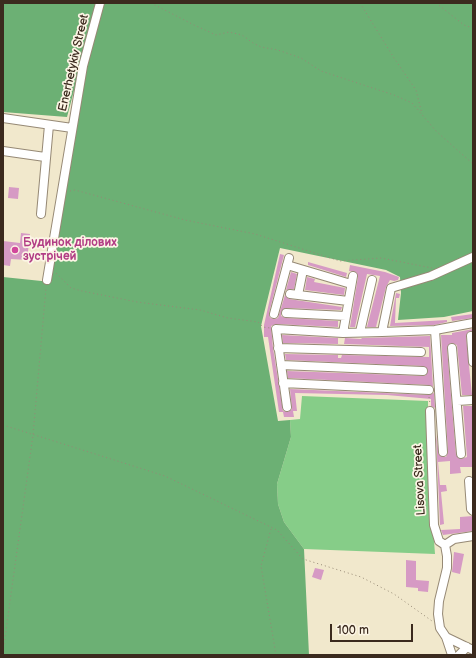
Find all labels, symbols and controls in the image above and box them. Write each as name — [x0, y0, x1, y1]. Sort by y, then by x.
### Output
street label: Enerhetykiv Street — [56, 13, 92, 113]
place label: Будинок ділових зустрічей — [23, 236, 117, 264]
marker: Будинок ділових зустрічей — [10, 245, 20, 255]
street label: Lisova Street — [411, 444, 429, 516]
scale bar — [332, 616, 415, 642]
text: 100 m — [337, 623, 369, 638]

